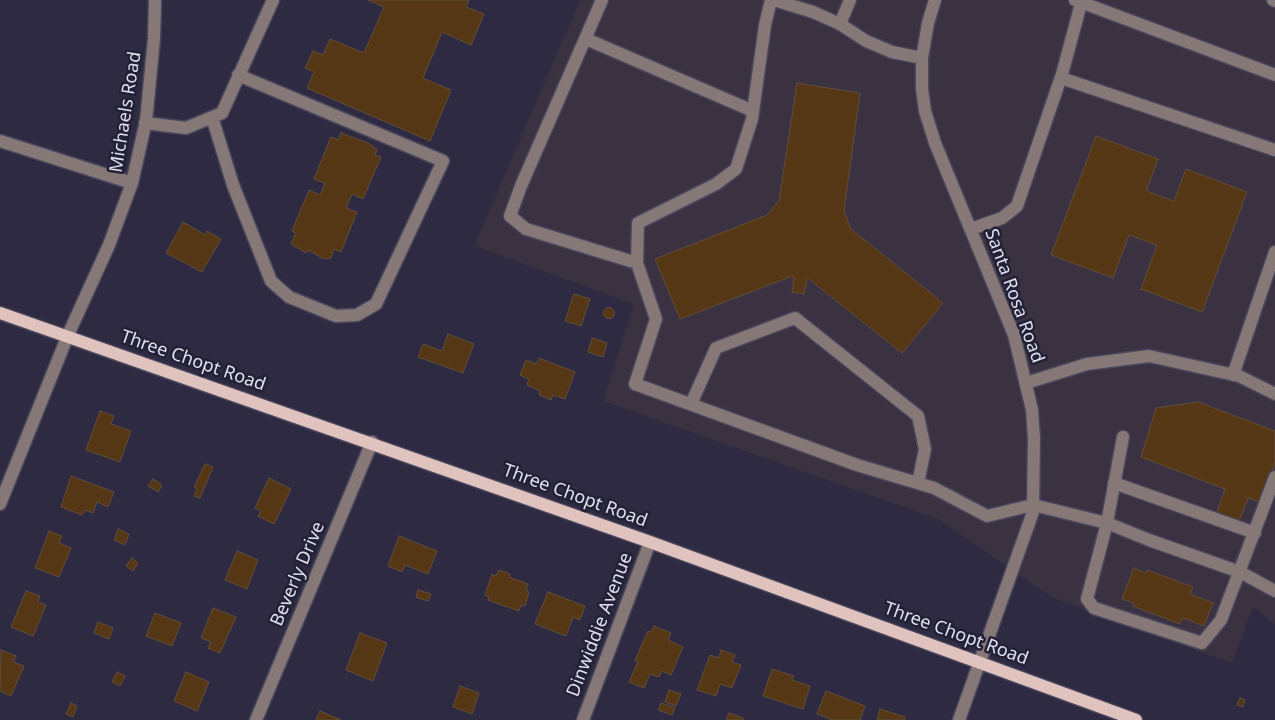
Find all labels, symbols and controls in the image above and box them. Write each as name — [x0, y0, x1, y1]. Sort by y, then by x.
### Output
street label: Michaels Road — [106, 50, 146, 174]
street label: Santa Rosa Road — [980, 226, 1048, 366]
street label: Three Chopt Road — [118, 326, 268, 396]
street label: Three Chopt Road — [500, 460, 650, 532]
street label: Beverly Drive — [266, 519, 330, 629]
street label: Dinwiddie Avenue — [563, 550, 637, 700]
street label: Three Chopt Road — [881, 598, 1031, 670]

